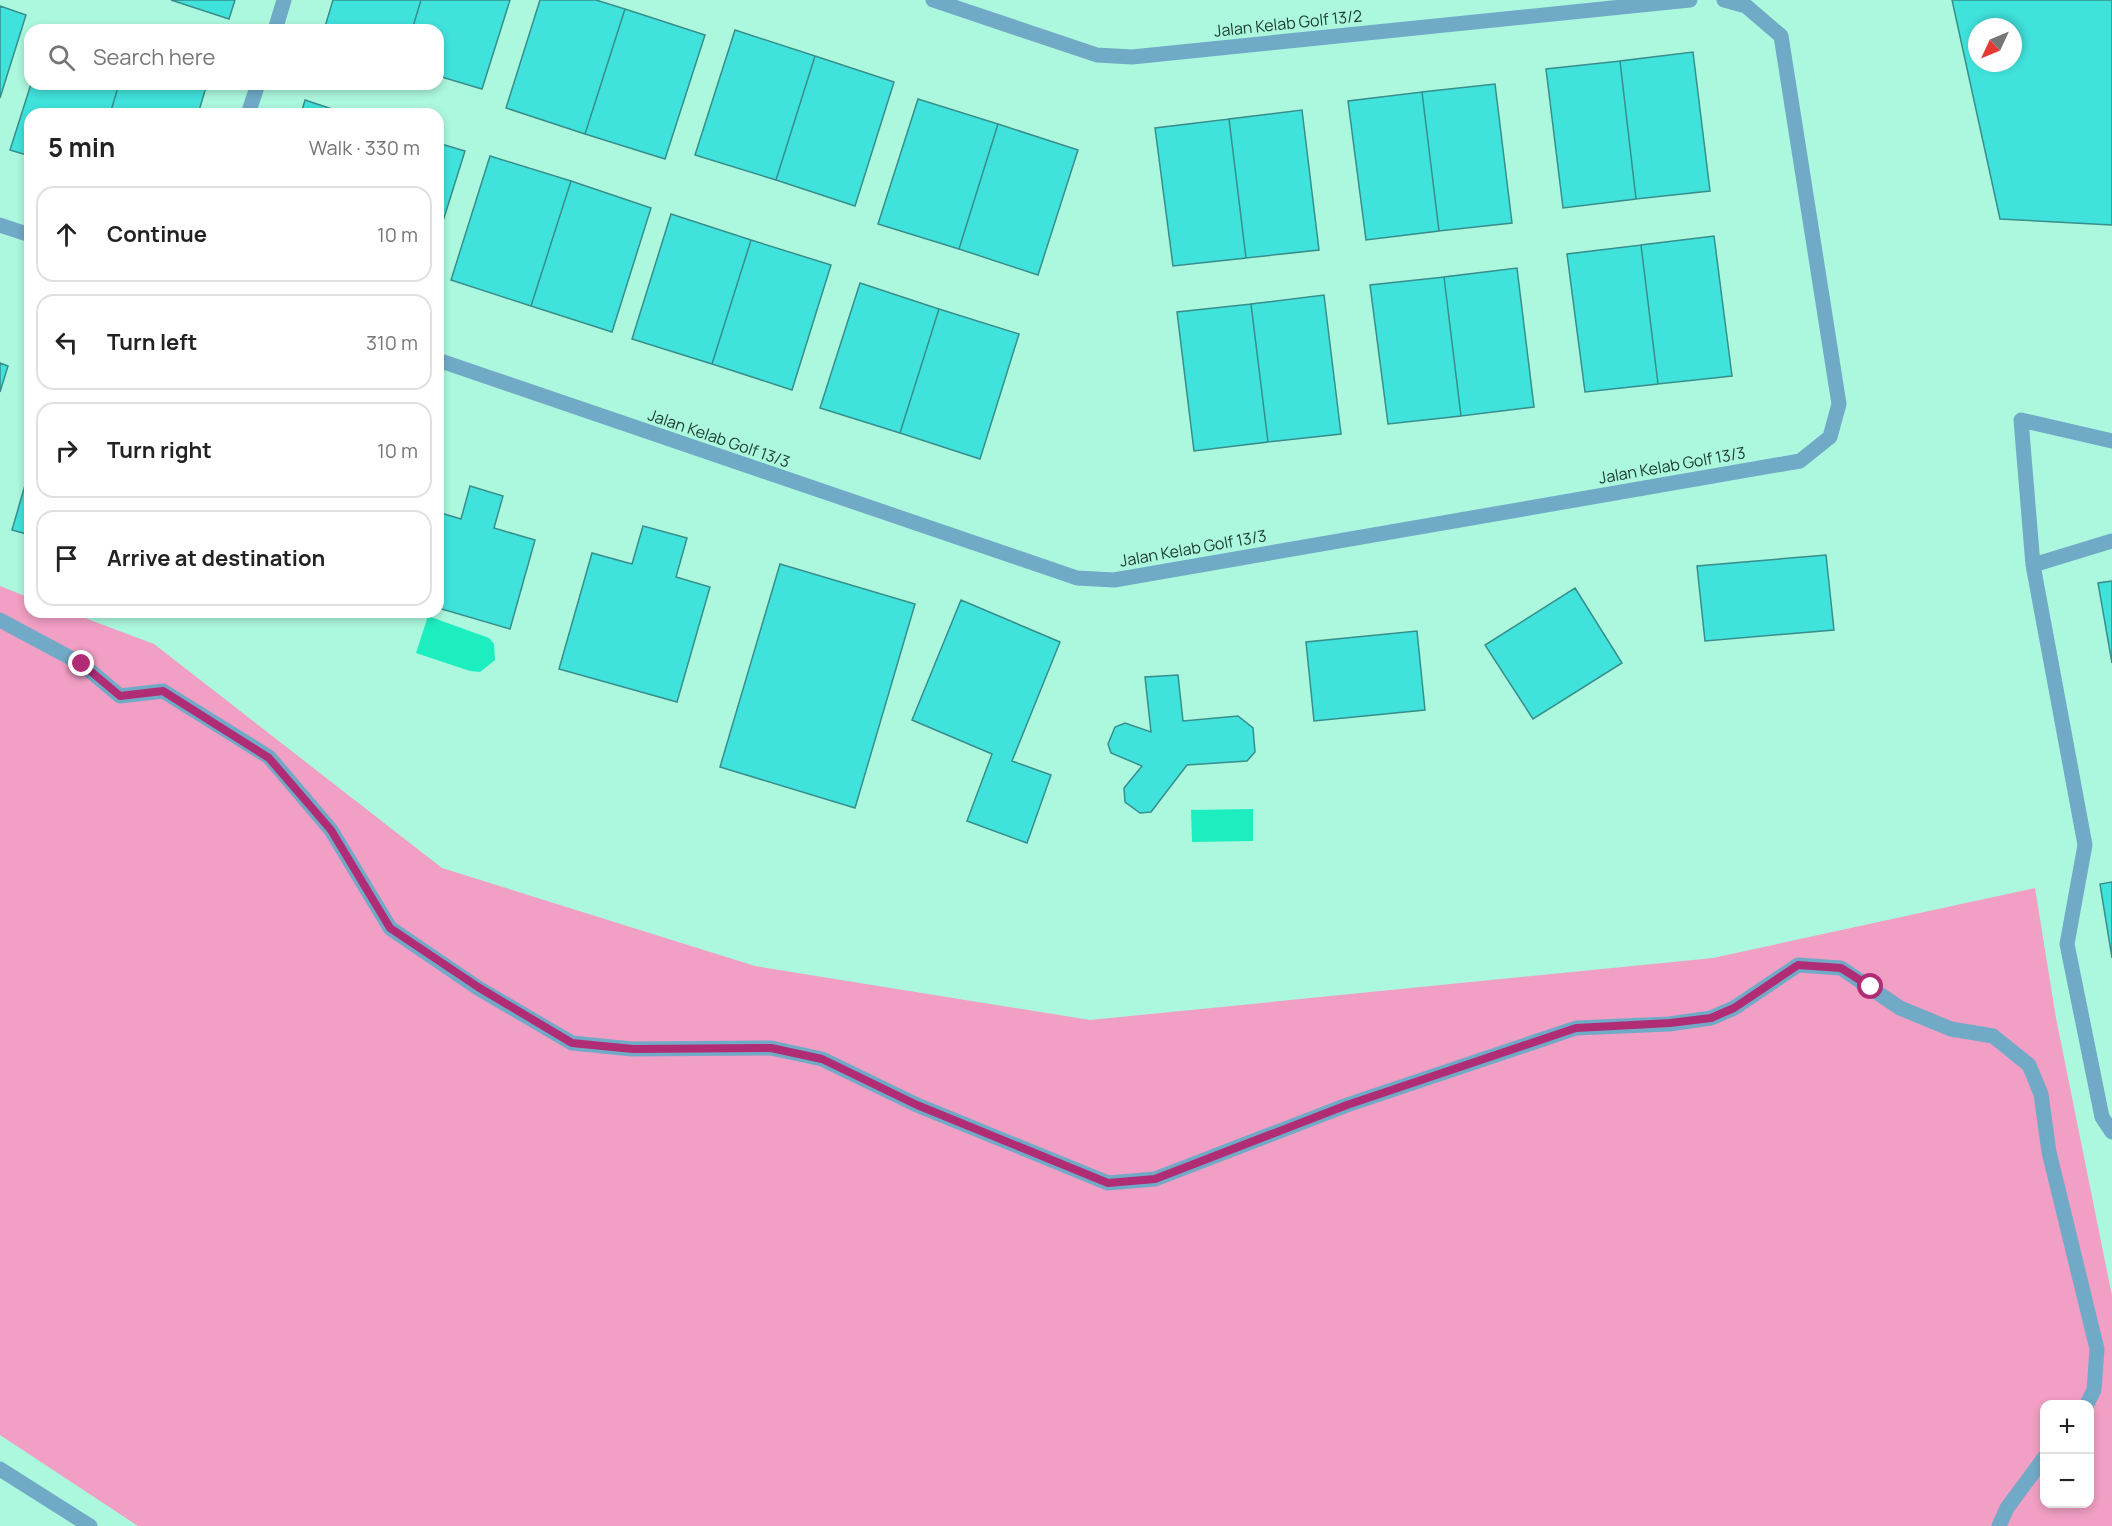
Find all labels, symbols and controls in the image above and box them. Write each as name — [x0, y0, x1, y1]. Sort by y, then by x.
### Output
street label: Jalan Kelab Golf 13/2 — [1213, 4, 1363, 42]
north arrow — [1968, 18, 2022, 72]
search box — [24, 24, 444, 90]
icon: search — [45, 41, 78, 74]
text: Search here — [93, 42, 215, 72]
text: 5 min — [48, 129, 115, 165]
text: Walk · 330 m — [309, 134, 420, 161]
icon: ahead — [50, 218, 83, 251]
text: Continue — [107, 219, 207, 249]
text: 10 m — [377, 221, 418, 248]
icon: left — [50, 326, 83, 359]
text: Turn left — [107, 327, 197, 357]
text: 310 m — [366, 329, 418, 356]
street label: Jalan Kelab Golf 13/3 — [645, 403, 793, 473]
icon: right — [50, 434, 83, 467]
text: Turn right — [107, 435, 212, 465]
text: 10 m — [377, 437, 418, 464]
street label: Jalan Kelab Golf 13/3 — [1597, 441, 1747, 489]
street label: Jalan Kelab Golf 13/3 — [1118, 524, 1268, 572]
icon: arrive — [50, 542, 83, 575]
text: Arrive at destination — [107, 543, 325, 573]
route end — [68, 650, 94, 676]
route start — [1857, 973, 1883, 999]
map controls — [2040, 1400, 2094, 1508]
button: + — [2040, 1400, 2094, 1454]
button: − — [2040, 1454, 2094, 1508]

